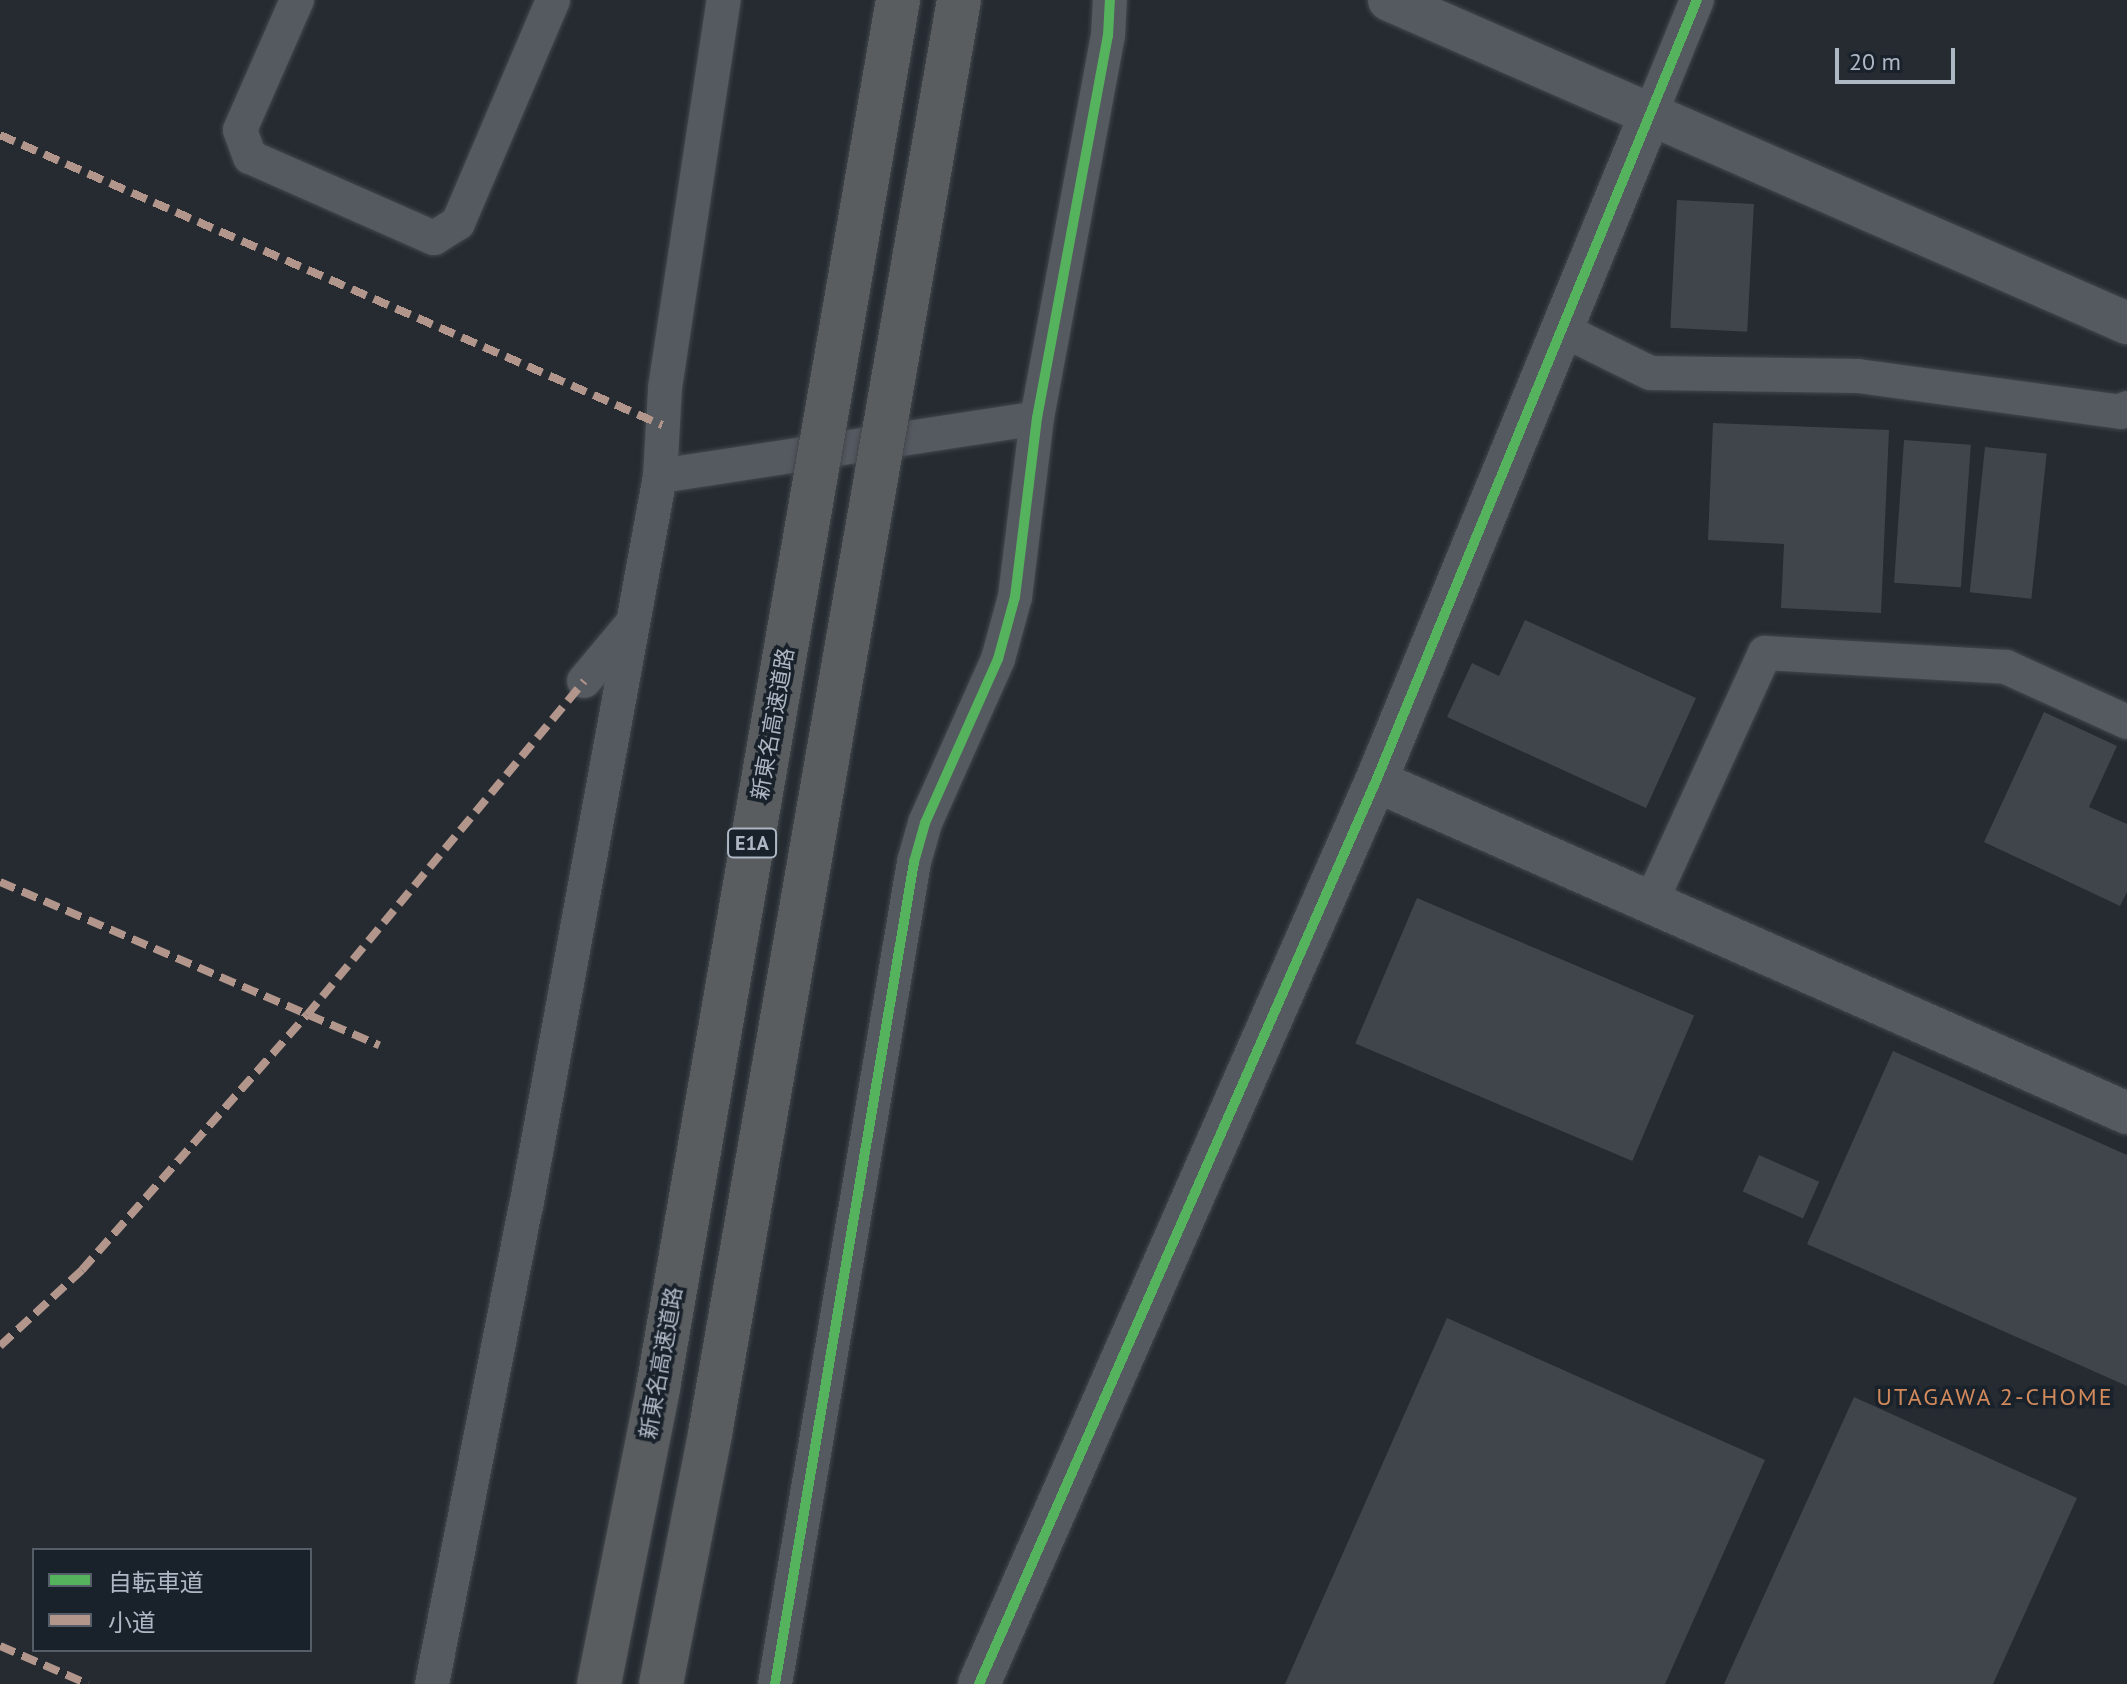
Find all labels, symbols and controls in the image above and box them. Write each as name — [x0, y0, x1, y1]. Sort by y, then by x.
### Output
scale bar — [1839, 32, 1959, 82]
text: 20 m — [1849, 46, 1901, 77]
street label: 新東名高速道路 — [747, 646, 799, 802]
road number: E1A — [726, 827, 778, 859]
street label: 新東名高速道路 — [635, 1285, 687, 1441]
district label: UTAGAWA 2-CHOME — [1876, 1383, 2114, 1411]
legend — [32, 1548, 312, 1652]
text: 自転車道 — [108, 1567, 204, 1598]
text: 小道 — [108, 1607, 156, 1638]

